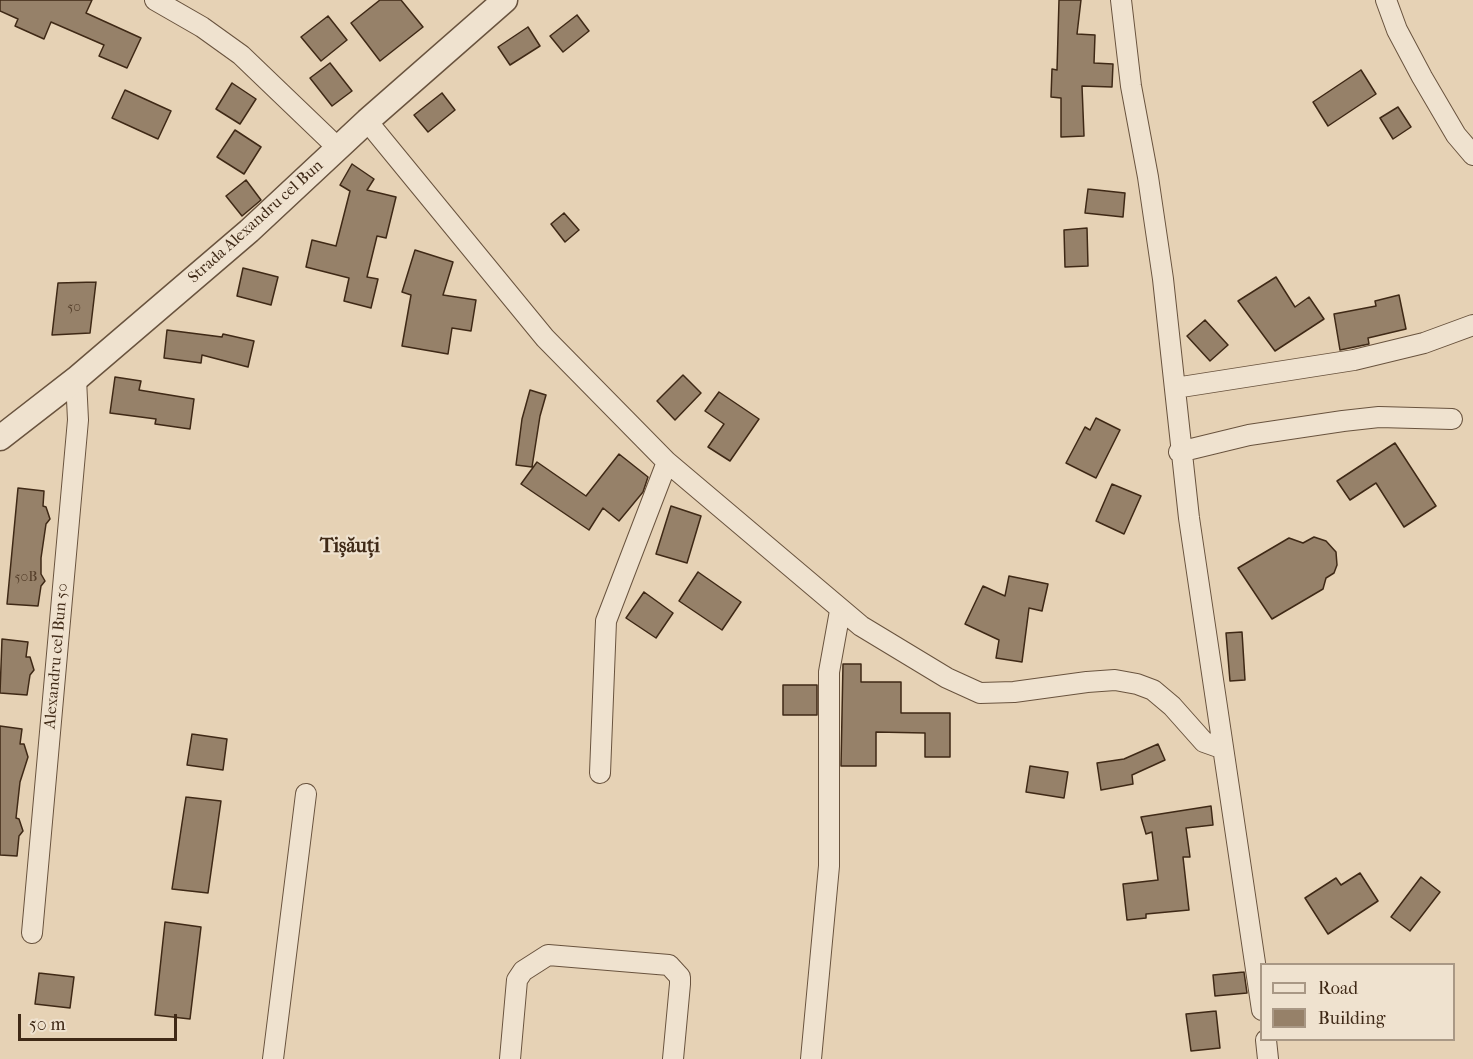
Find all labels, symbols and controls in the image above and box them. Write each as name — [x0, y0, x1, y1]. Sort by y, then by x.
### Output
street label: Strada Alexandru cel Bun — [185, 156, 327, 288]
house number: 50 — [67, 300, 81, 316]
district label: Tișăuți — [320, 535, 380, 559]
house number: 50B — [15, 570, 37, 586]
street label: Alexandru cel Bun 50 — [41, 582, 73, 730]
legend — [1260, 963, 1455, 1041]
text: Road — [1318, 978, 1358, 999]
scale bar — [21, 1002, 180, 1040]
text: Building — [1318, 1008, 1385, 1029]
text: 50 m — [29, 1014, 65, 1035]

